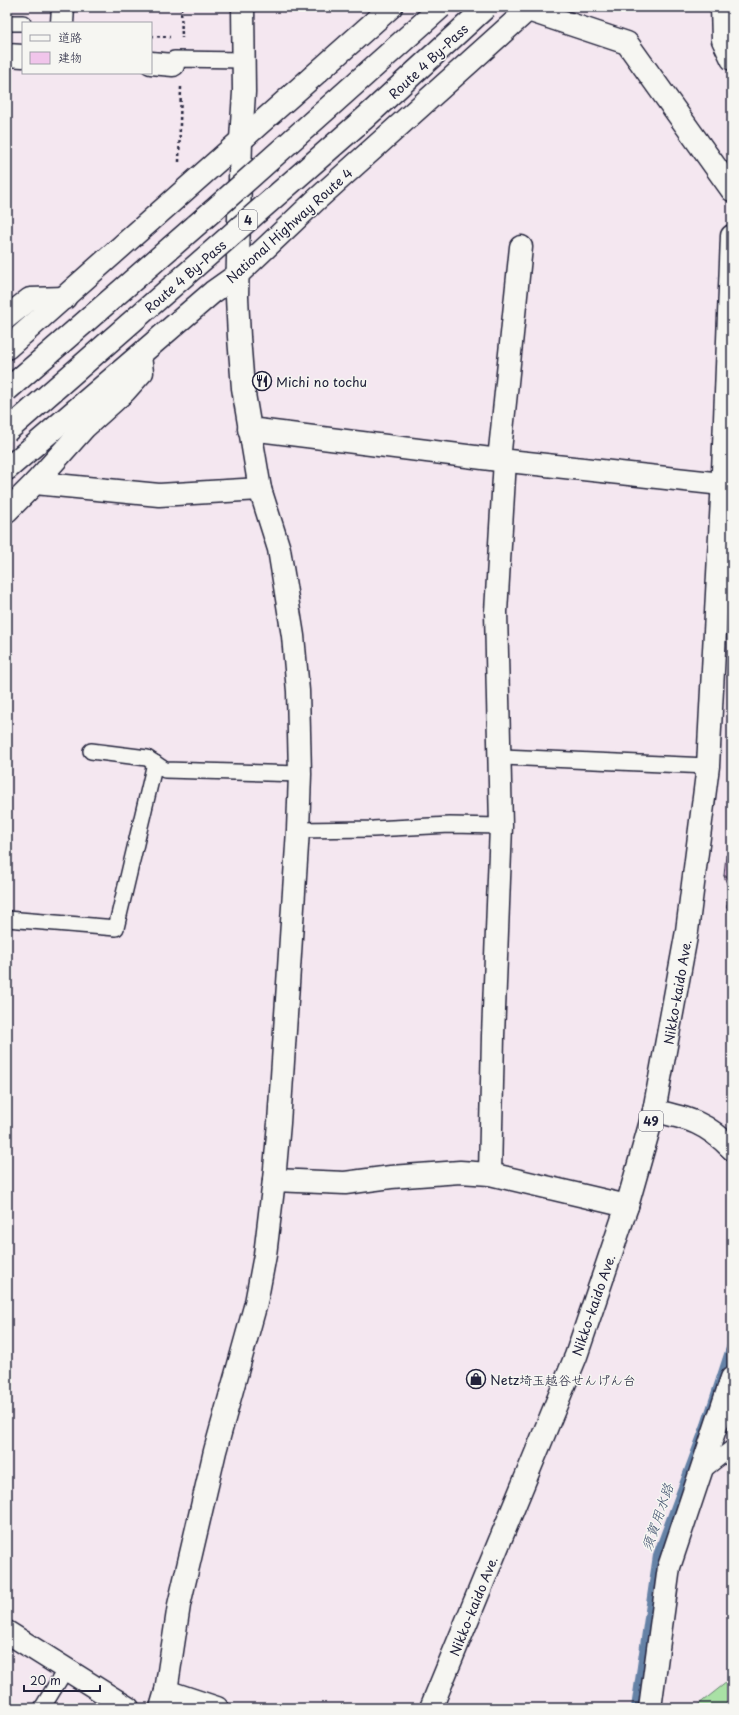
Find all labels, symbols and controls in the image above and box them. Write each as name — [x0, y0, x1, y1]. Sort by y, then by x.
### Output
street label: Route 4 By-Pass — [384, 19, 472, 103]
legend — [22, 22, 152, 74]
text: 道路 — [58, 28, 82, 46]
text: 建物 — [58, 48, 82, 66]
street label: National Highway Route 4 — [222, 163, 356, 287]
road number: 4 — [239, 210, 257, 230]
street label: Route 4 By-Pass — [140, 235, 230, 317]
restaurant icon: Michi no tochu — [251, 370, 273, 392]
place label: Michi no tochu — [276, 372, 367, 391]
street label: Nikko-kaido Ave. — [658, 938, 696, 1046]
road number: 49 — [639, 1111, 663, 1131]
street label: Nikko-kaido Ave. — [567, 1252, 619, 1358]
shop icon: Netz埼玉越谷せんげん台 — [465, 1368, 487, 1390]
place label: Netz埼玉越谷せんげん台 — [490, 1370, 636, 1389]
water label: 須賀用水路 — [636, 1480, 679, 1554]
street label: Nikko-kaido Ave. — [444, 1553, 502, 1659]
scale bar — [24, 1667, 100, 1693]
text: 20 m — [30, 1671, 61, 1689]

